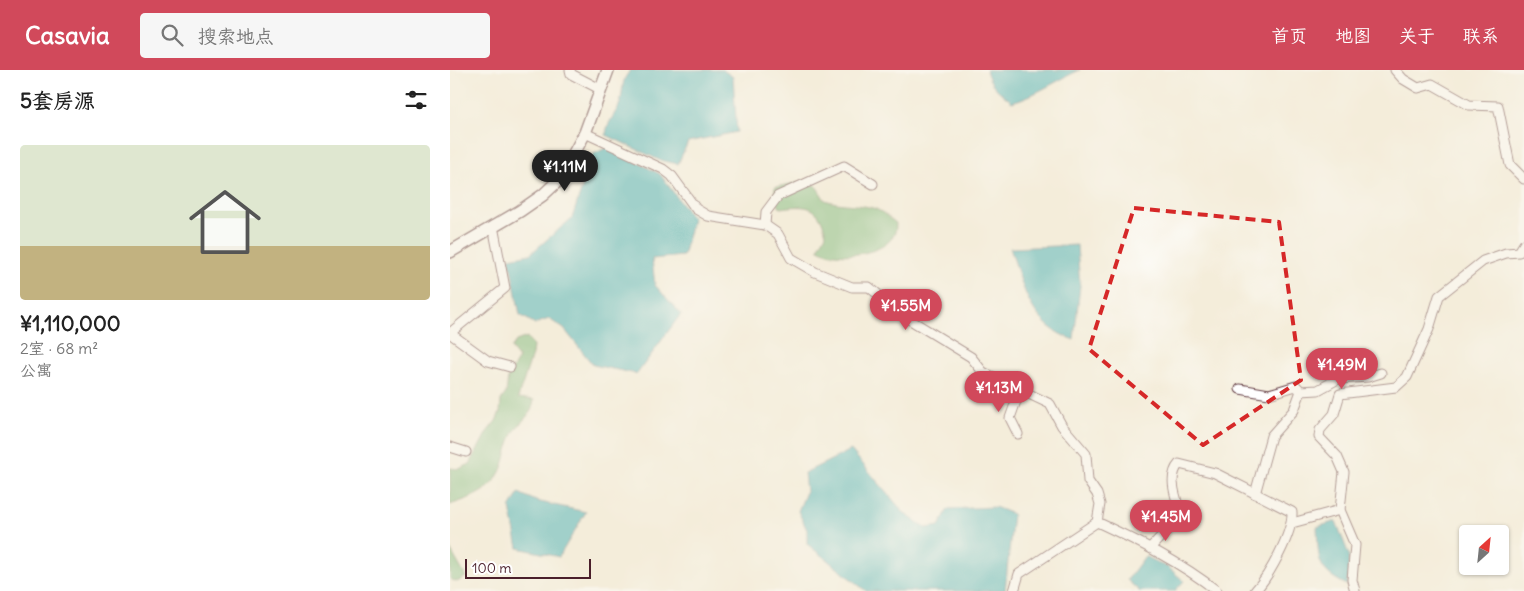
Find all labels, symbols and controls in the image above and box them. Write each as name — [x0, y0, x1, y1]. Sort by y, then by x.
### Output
search box — [140, 13, 490, 58]
text: Casavia — [25, 20, 110, 50]
icon: search — [158, 21, 186, 49]
text: 搜索地点 — [198, 24, 274, 48]
text: 首页 — [1271, 24, 1307, 47]
text: 地图 — [1335, 24, 1371, 47]
text: 关于 — [1399, 24, 1435, 47]
text: 联系 — [1463, 24, 1499, 47]
icon: filters — [402, 86, 430, 114]
text: 5套房源 — [20, 87, 95, 114]
pin: ¥1.11M — [524, 150, 606, 192]
text: ¥1.11M — [543, 156, 587, 176]
icon: home — [180, 177, 270, 267]
pin: ¥1.55M — [865, 288, 947, 331]
text: ¥1.55M — [881, 295, 931, 315]
text: ¥1,110,000 — [20, 310, 121, 337]
text: 2室 · 68 m² — [20, 338, 98, 358]
pin: ¥1.49M — [1301, 348, 1383, 390]
text: ¥1.49M — [1317, 354, 1367, 374]
text: 公寓 — [20, 360, 52, 380]
pin: ¥1.13M — [958, 370, 1040, 413]
text: ¥1.13M — [976, 377, 1022, 397]
pin: ¥1.45M — [1125, 500, 1207, 542]
text: ¥1.45M — [1141, 506, 1191, 526]
north arrow — [1459, 525, 1509, 575]
map controls — [1459, 525, 1509, 575]
scale bar — [465, 556, 591, 579]
text: 100 m — [472, 559, 512, 577]

